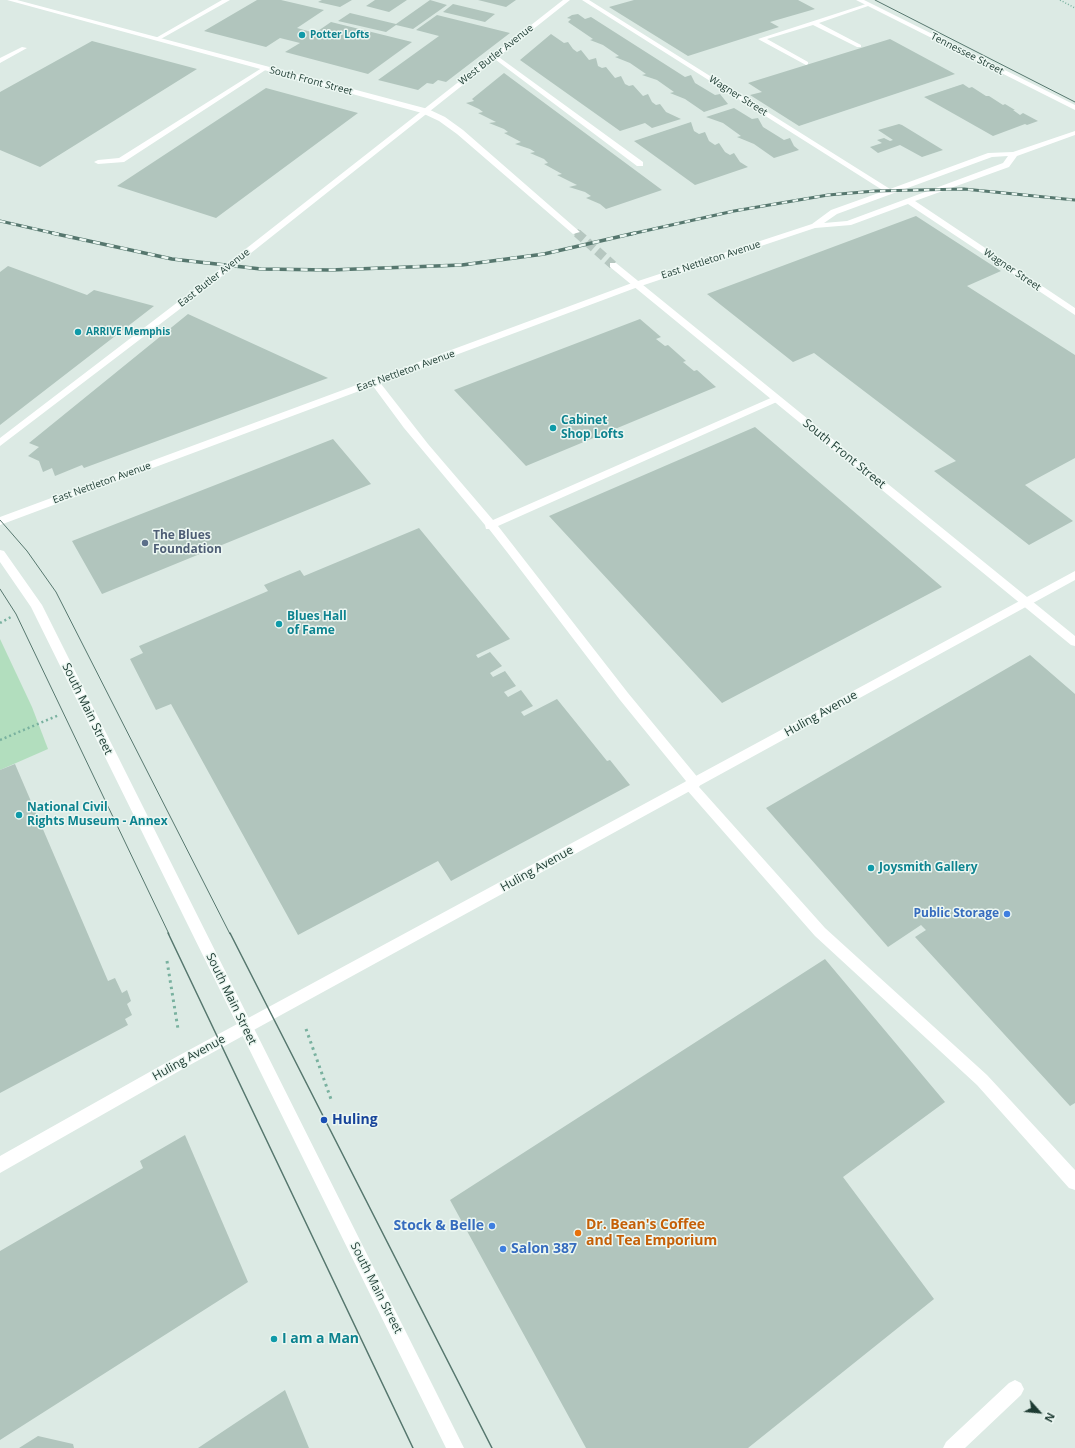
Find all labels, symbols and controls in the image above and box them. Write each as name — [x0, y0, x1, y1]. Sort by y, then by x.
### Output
street label: West Butler Avenue — [456, 22, 536, 88]
place label: Potter Lofts — [310, 29, 369, 41]
marker: Potter Lofts — [297, 30, 307, 40]
street label: Tennessee Street — [929, 30, 1005, 78]
street label: South Front Street — [268, 64, 354, 98]
street label: Wagner Street — [707, 73, 769, 119]
street label: East Nettleton Avenue — [660, 238, 762, 282]
street label: East Butler Avenue — [176, 246, 252, 310]
street label: Wagner Street — [981, 246, 1043, 294]
place label: ARRIVE Memphis — [86, 326, 170, 338]
marker: ARRIVE Memphis — [73, 327, 83, 337]
street label: East Nettleton Avenue — [355, 348, 457, 394]
place label: Cabinet Shop Lofts — [561, 414, 624, 442]
street label: South Front Street — [800, 416, 888, 492]
marker: Cabinet Shop Lofts — [548, 423, 558, 433]
street label: East Nettleton Avenue — [51, 460, 153, 506]
place label: The Blues Foundation — [153, 529, 222, 557]
marker: The Blues Foundation — [140, 538, 150, 548]
place label: Blues Hall of Fame — [287, 610, 347, 638]
marker: Blues Hall of Fame — [274, 619, 284, 629]
street label: South Main Street — [59, 661, 115, 757]
street label: Huling Avenue — [782, 688, 860, 740]
place label: National Civil Rights Museum - Annex — [27, 801, 168, 829]
marker: National Civil Rights Museum - Annex — [14, 810, 24, 820]
street label: Huling Avenue — [498, 843, 576, 895]
place label: Joysmith Gallery — [879, 861, 977, 875]
marker: Joysmith Gallery — [866, 863, 876, 873]
place label: Public Storage — [914, 907, 999, 921]
marker: Public Storage — [1002, 909, 1012, 919]
street label: South Main Street — [203, 951, 259, 1047]
street label: Huling Avenue — [150, 1032, 228, 1084]
place label: Huling — [332, 1112, 378, 1128]
marker: Huling — [319, 1115, 329, 1125]
place label: Dr. Bean's Coffee and Tea Emporium — [586, 1217, 717, 1250]
place label: Stock & Belle — [393, 1218, 484, 1234]
marker: Stock & Belle — [487, 1221, 497, 1231]
marker: Dr. Bean's Coffee and Tea Emporium — [573, 1228, 583, 1238]
street label: South Main Street — [347, 1240, 405, 1336]
place label: Salon 387 — [511, 1241, 577, 1257]
marker: Salon 387 — [498, 1244, 508, 1254]
place label: I am a Man — [282, 1331, 359, 1347]
marker: I am a Man — [269, 1334, 279, 1344]
north arrow — [1019, 1392, 1059, 1432]
text: N — [1041, 1410, 1059, 1425]

